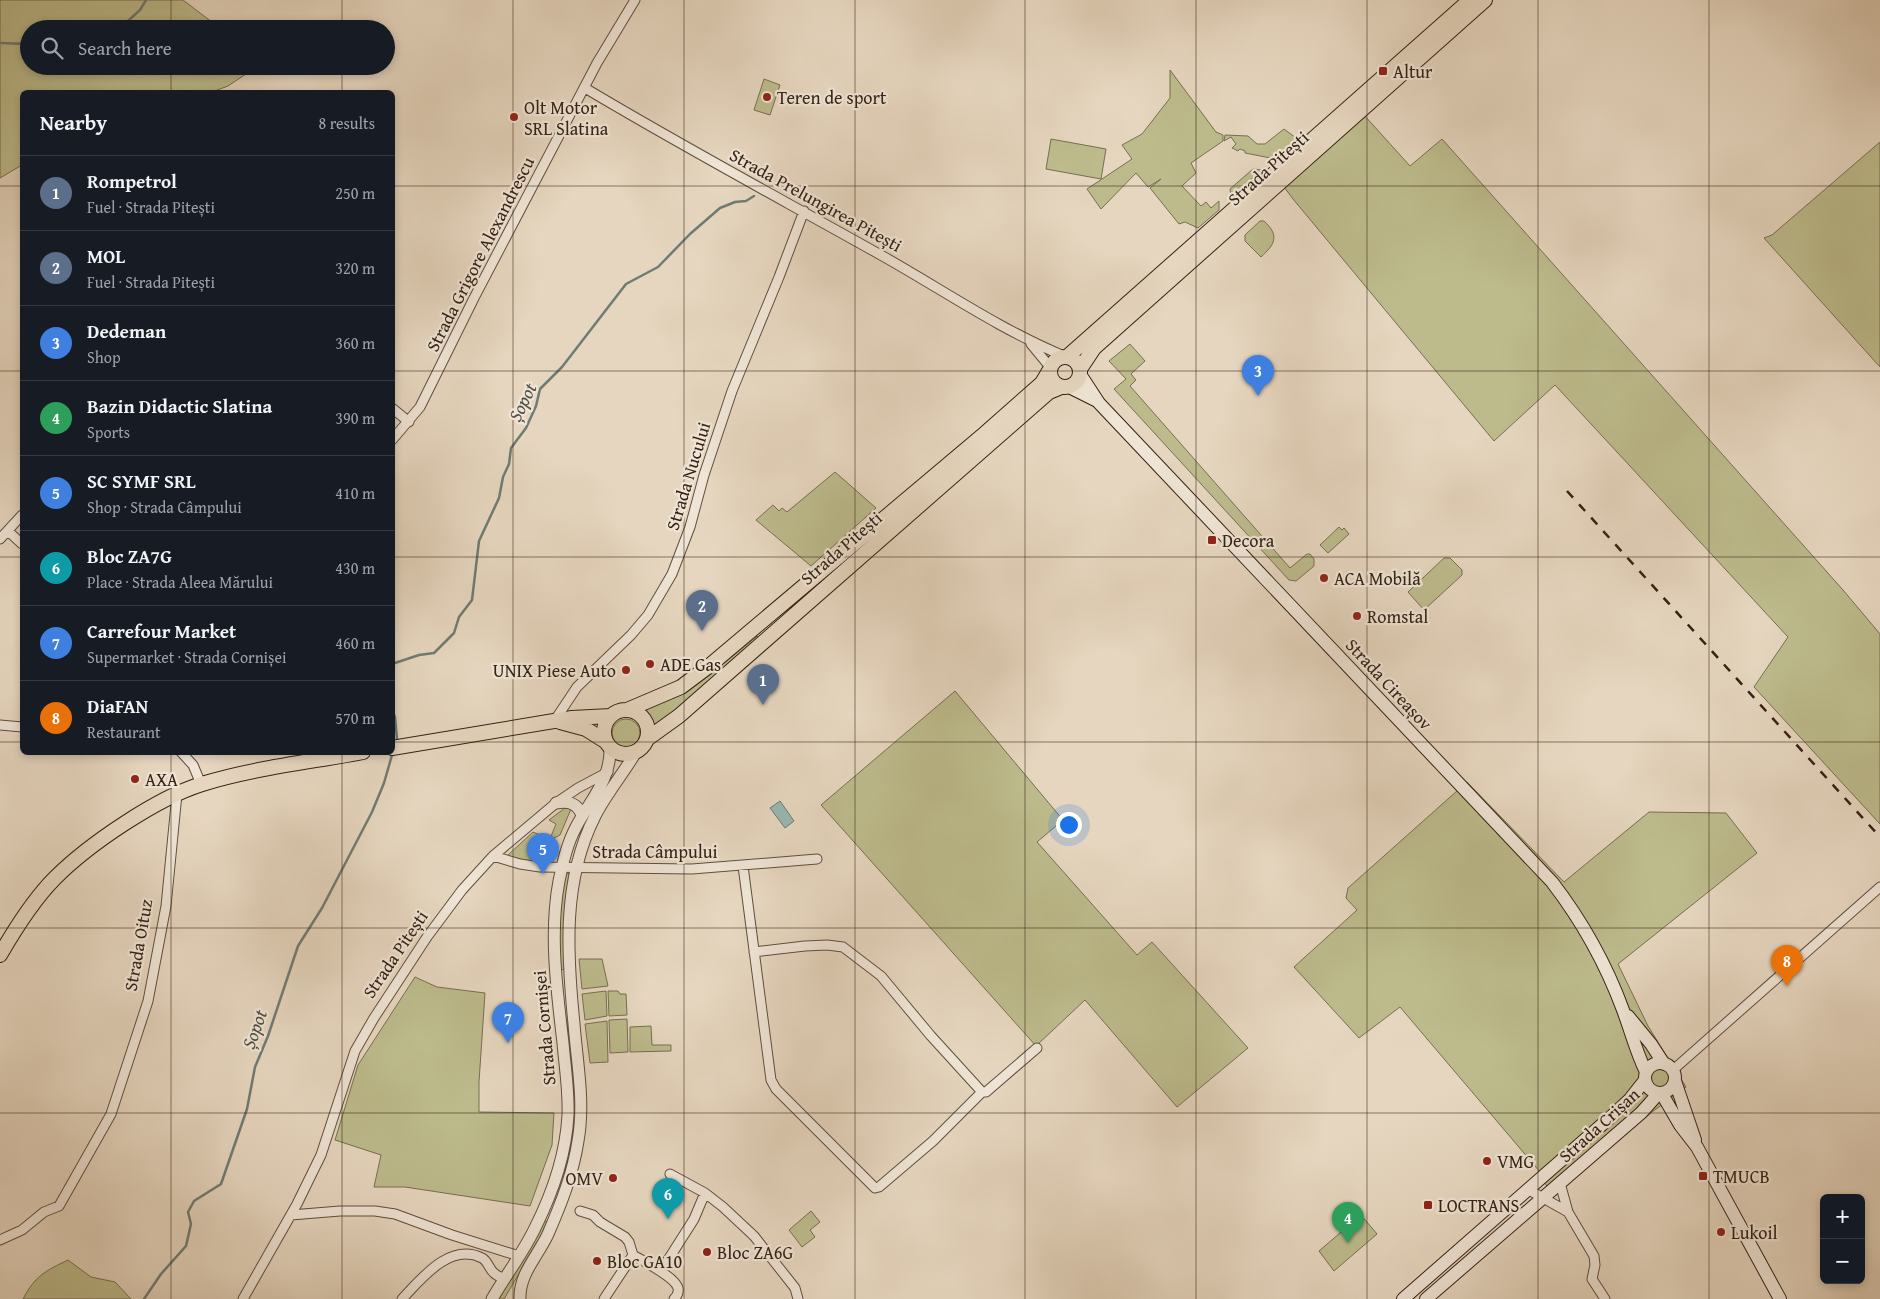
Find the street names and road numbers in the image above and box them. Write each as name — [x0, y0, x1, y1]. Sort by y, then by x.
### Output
street label: Strada Pitești — [1221, 124, 1315, 212]
street label: Strada Prelungirea Pitești — [725, 141, 907, 259]
street label: Strada Grigore Alexandrescu — [419, 152, 541, 356]
street label: Strada Nucului — [659, 418, 717, 534]
street label: Strada Pitești — [794, 505, 888, 591]
street label: Strada Cireașov — [1339, 632, 1439, 736]
street label: Strada Câmpului — [592, 838, 718, 865]
street label: Strada Oituz — [117, 897, 159, 993]
street label: Strada Pitești — [356, 905, 434, 1003]
street label: Strada Cornișei — [526, 969, 562, 1087]
street label: Strada Crișan — [1552, 1081, 1646, 1169]

